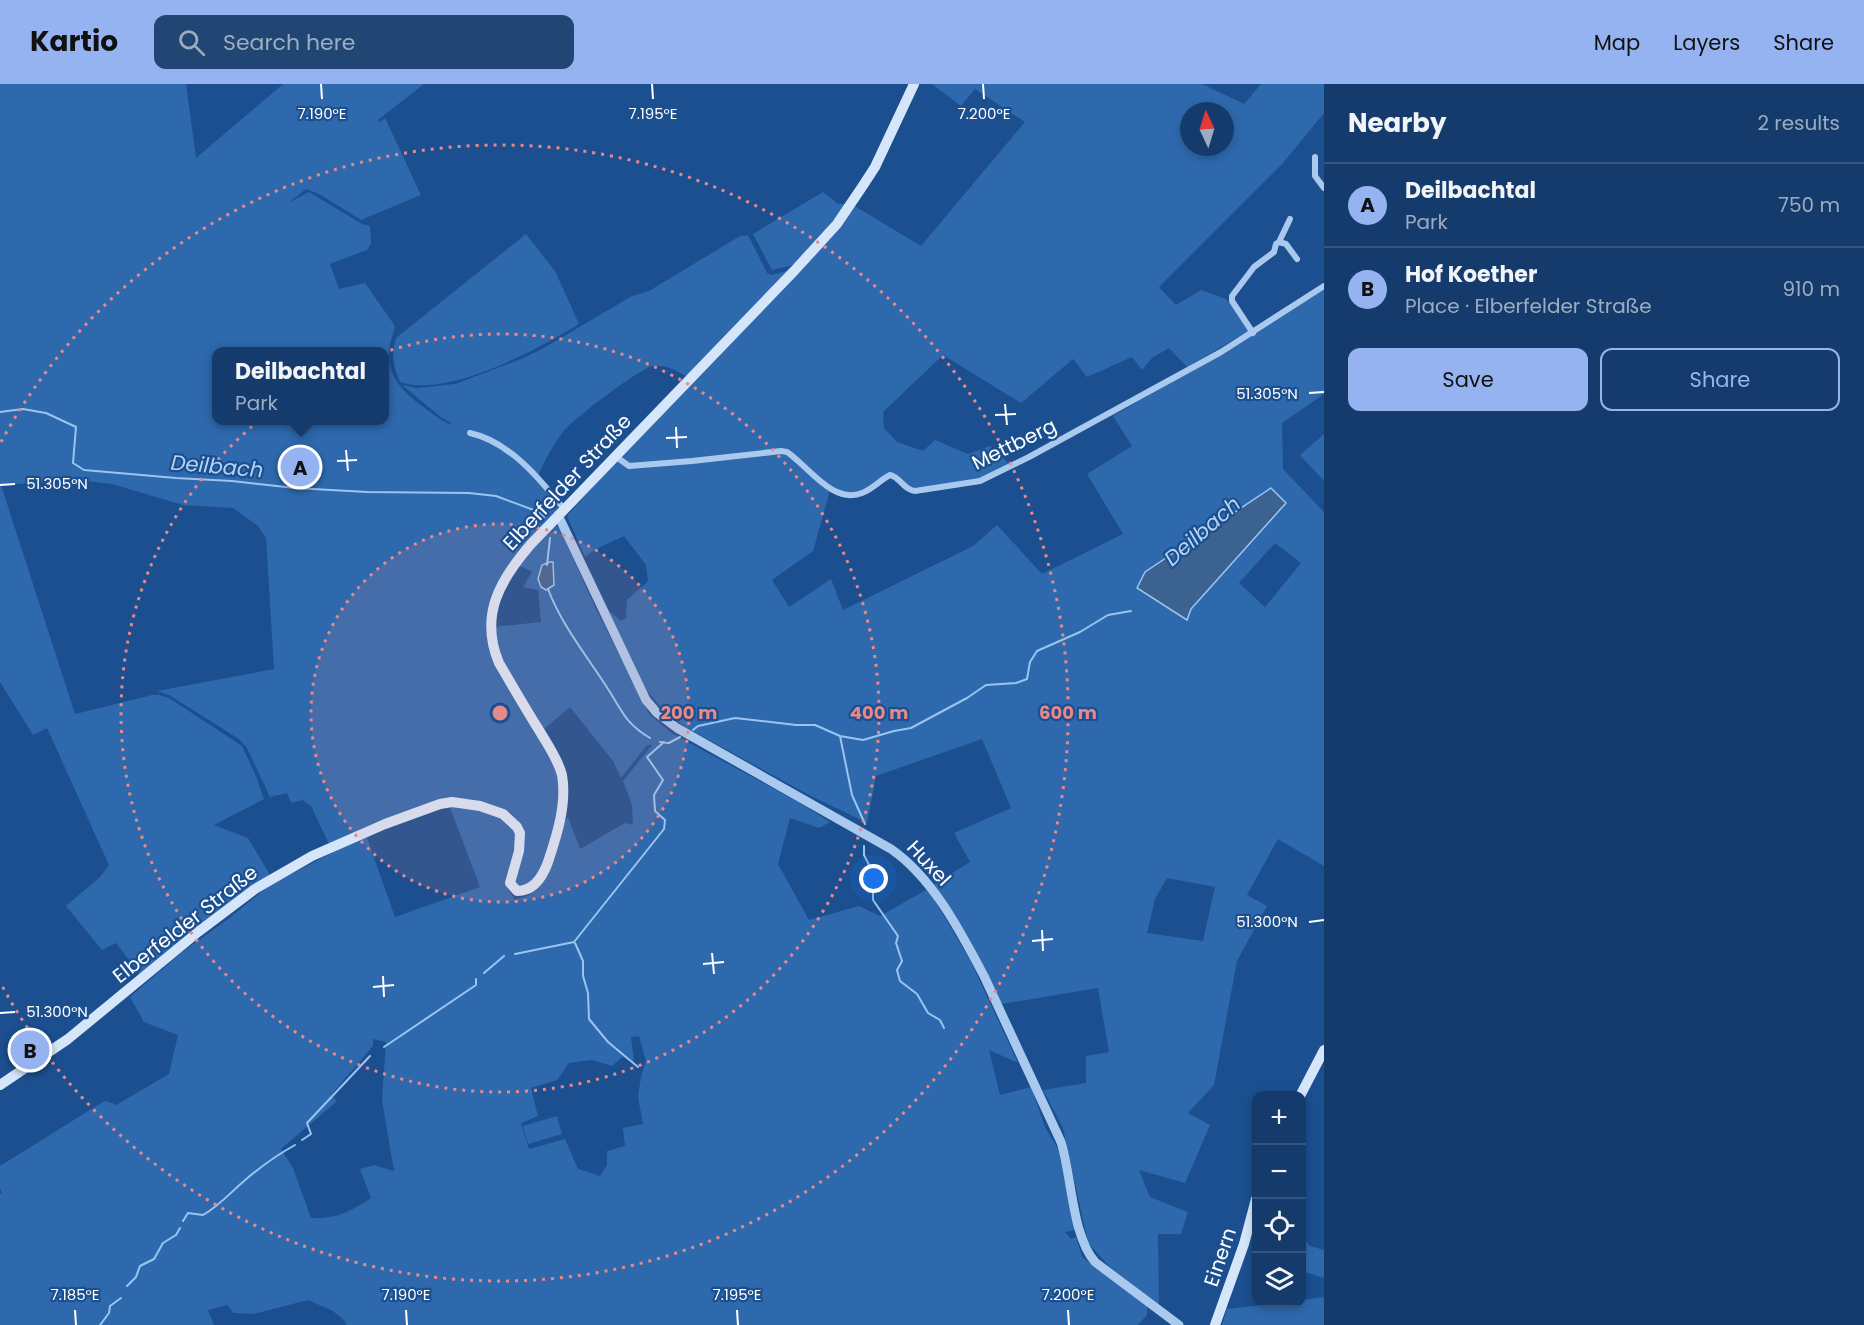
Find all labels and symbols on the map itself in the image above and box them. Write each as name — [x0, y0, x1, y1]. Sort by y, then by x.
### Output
north arrow — [1180, 102, 1234, 156]
text: 7.190°E — [298, 103, 346, 124]
text: 7.195°E — [629, 103, 677, 124]
text: 7.200°E — [958, 103, 1010, 124]
text: 51.305°N — [1236, 383, 1298, 404]
street label: Elberfelder Straße — [496, 408, 638, 556]
street label: Mettberg — [967, 411, 1061, 477]
pin: A — [280, 444, 320, 490]
water label: Deilbach — [170, 448, 264, 484]
text: 51.305°N — [26, 473, 88, 494]
water label: Deilbach — [1157, 490, 1247, 572]
text: 200 m — [661, 700, 717, 725]
text: 400 m — [850, 700, 908, 725]
text: 600 m — [1039, 700, 1097, 725]
centre of rings — [490, 703, 510, 723]
street label: Huxel — [901, 834, 957, 892]
street label: Elberfelder Straße — [107, 858, 263, 990]
your location — [859, 864, 888, 893]
text: 51.300°N — [1236, 911, 1298, 932]
text: 51.300°N — [26, 1001, 88, 1022]
pin: B — [10, 1028, 50, 1072]
street label: Einern — [1197, 1224, 1243, 1290]
text: 7.185°E — [51, 1284, 99, 1305]
text: 7.190°E — [382, 1284, 430, 1305]
text: 7.195°E — [713, 1284, 761, 1305]
text: 7.200°E — [1042, 1284, 1094, 1305]

